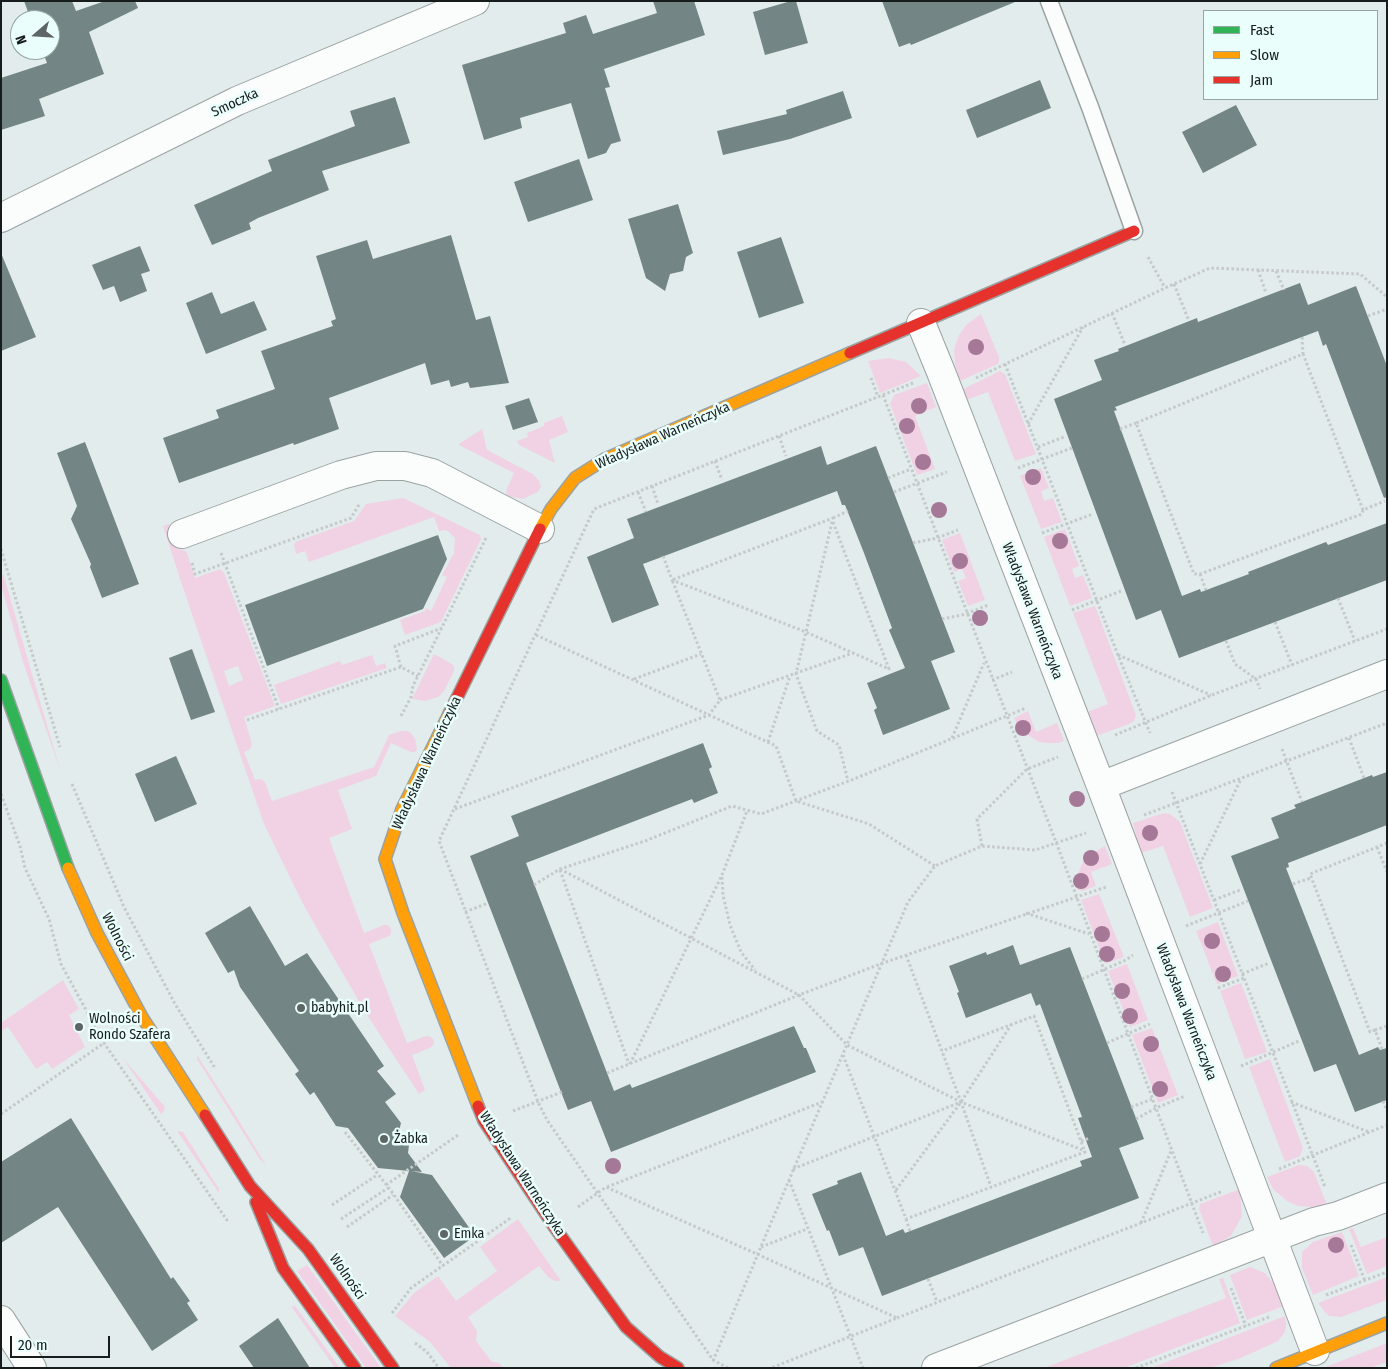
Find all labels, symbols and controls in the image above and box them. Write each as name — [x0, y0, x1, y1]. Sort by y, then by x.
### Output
north arrow — [10, 10, 60, 60]
legend — [1203, 10, 1378, 100]
text: Fast — [1250, 21, 1274, 39]
text: N — [12, 33, 31, 46]
text: Slow — [1250, 46, 1279, 64]
text: Jam — [1250, 71, 1273, 89]
street label: Smoczka — [209, 85, 261, 121]
street label: Władysława Warneńczyka — [593, 399, 733, 473]
street label: Władysława Warneńczyka — [998, 540, 1066, 682]
street label: Władysława Warneńczyka — [389, 694, 465, 832]
street label: Wolności — [98, 910, 136, 964]
street label: Władysława Warneńczyka — [1152, 941, 1220, 1083]
place label: babyhit.pl — [311, 1000, 368, 1016]
marker: babyhit.pl — [295, 1002, 307, 1014]
place label: Wolności Rondo Szafera — [89, 1011, 171, 1044]
marker: Wolności Rondo Szafera — [73, 1021, 85, 1033]
street label: Władysława Warneńczyka — [475, 1109, 569, 1239]
place label: Żabka — [394, 1131, 428, 1147]
marker: Żabka — [378, 1133, 390, 1145]
place label: Emka — [454, 1226, 484, 1242]
marker: Emka — [438, 1228, 450, 1240]
street label: Wolności — [325, 1251, 369, 1303]
scale bar — [12, 1326, 112, 1358]
text: 20 m — [18, 1336, 48, 1354]

